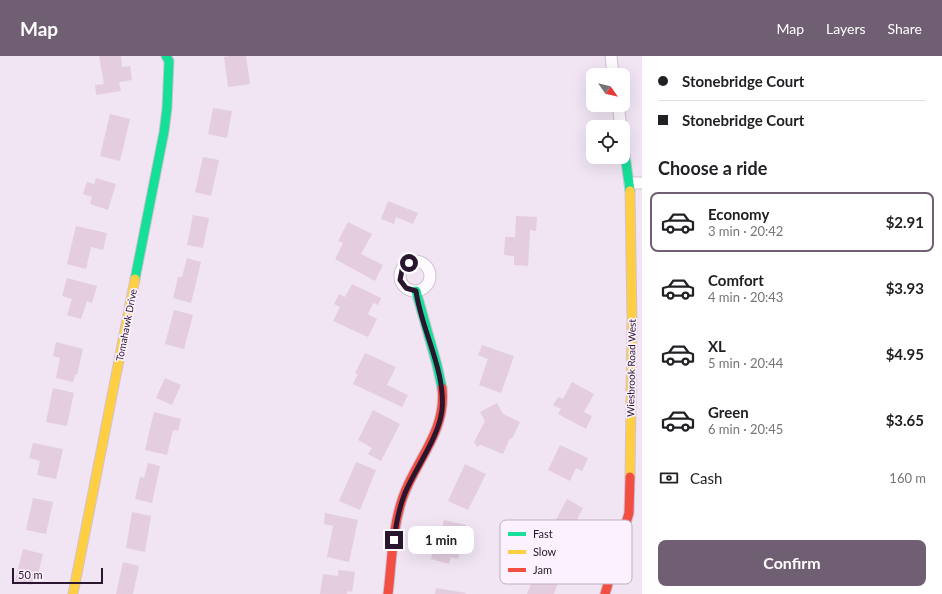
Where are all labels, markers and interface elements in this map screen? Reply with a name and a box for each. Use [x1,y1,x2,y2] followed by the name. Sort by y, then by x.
[20,17,58,40] text: Map
[776,20,804,37] text: Map
[826,20,866,37] text: Layers
[888,20,922,37] text: Share
[586,68,630,112] north arrow
[586,68,630,164] map controls
[682,72,804,90] text: Stonebridge Court
[682,111,804,129] text: Stonebridge Court
[586,120,630,164] button: locate
[658,157,767,179] text: Choose a ride
[660,204,696,240] icon: car
[708,205,769,223] text: Economy
[886,213,924,231] text: $2.91
[708,223,783,239] text: 3 min · 20:42
[400,254,418,272] route start
[660,270,696,306] icon: car
[708,271,764,289] text: Comfort
[886,279,924,297] text: $3.93
[113,288,139,362] street label: Tomahawk Drive
[708,289,783,305] text: 4 min · 20:43
[624,319,638,417] street label: Wiesbrook Road West
[660,336,696,372] icon: car
[708,337,726,355] text: XL
[886,345,924,363] text: $4.95
[708,355,783,371] text: 5 min · 20:44
[660,402,696,438] icon: car
[708,403,749,421] text: Green
[886,411,924,429] text: $3.65
[708,421,783,437] text: 6 min · 20:45
[658,467,680,489] icon: cash
[690,469,722,487] text: Cash
[889,470,926,486] text: 160 m
[500,520,632,584] legend
[408,526,474,554] callout: 1 min
[533,527,553,540] text: Fast
[385,531,403,549] route end
[425,532,457,548] text: 1 min
[658,540,926,586] button: Confirm
[533,545,557,558] text: Slow
[533,563,552,576] text: Jam
[12,566,103,585] scale bar
[18,568,43,581] text: 50 m

